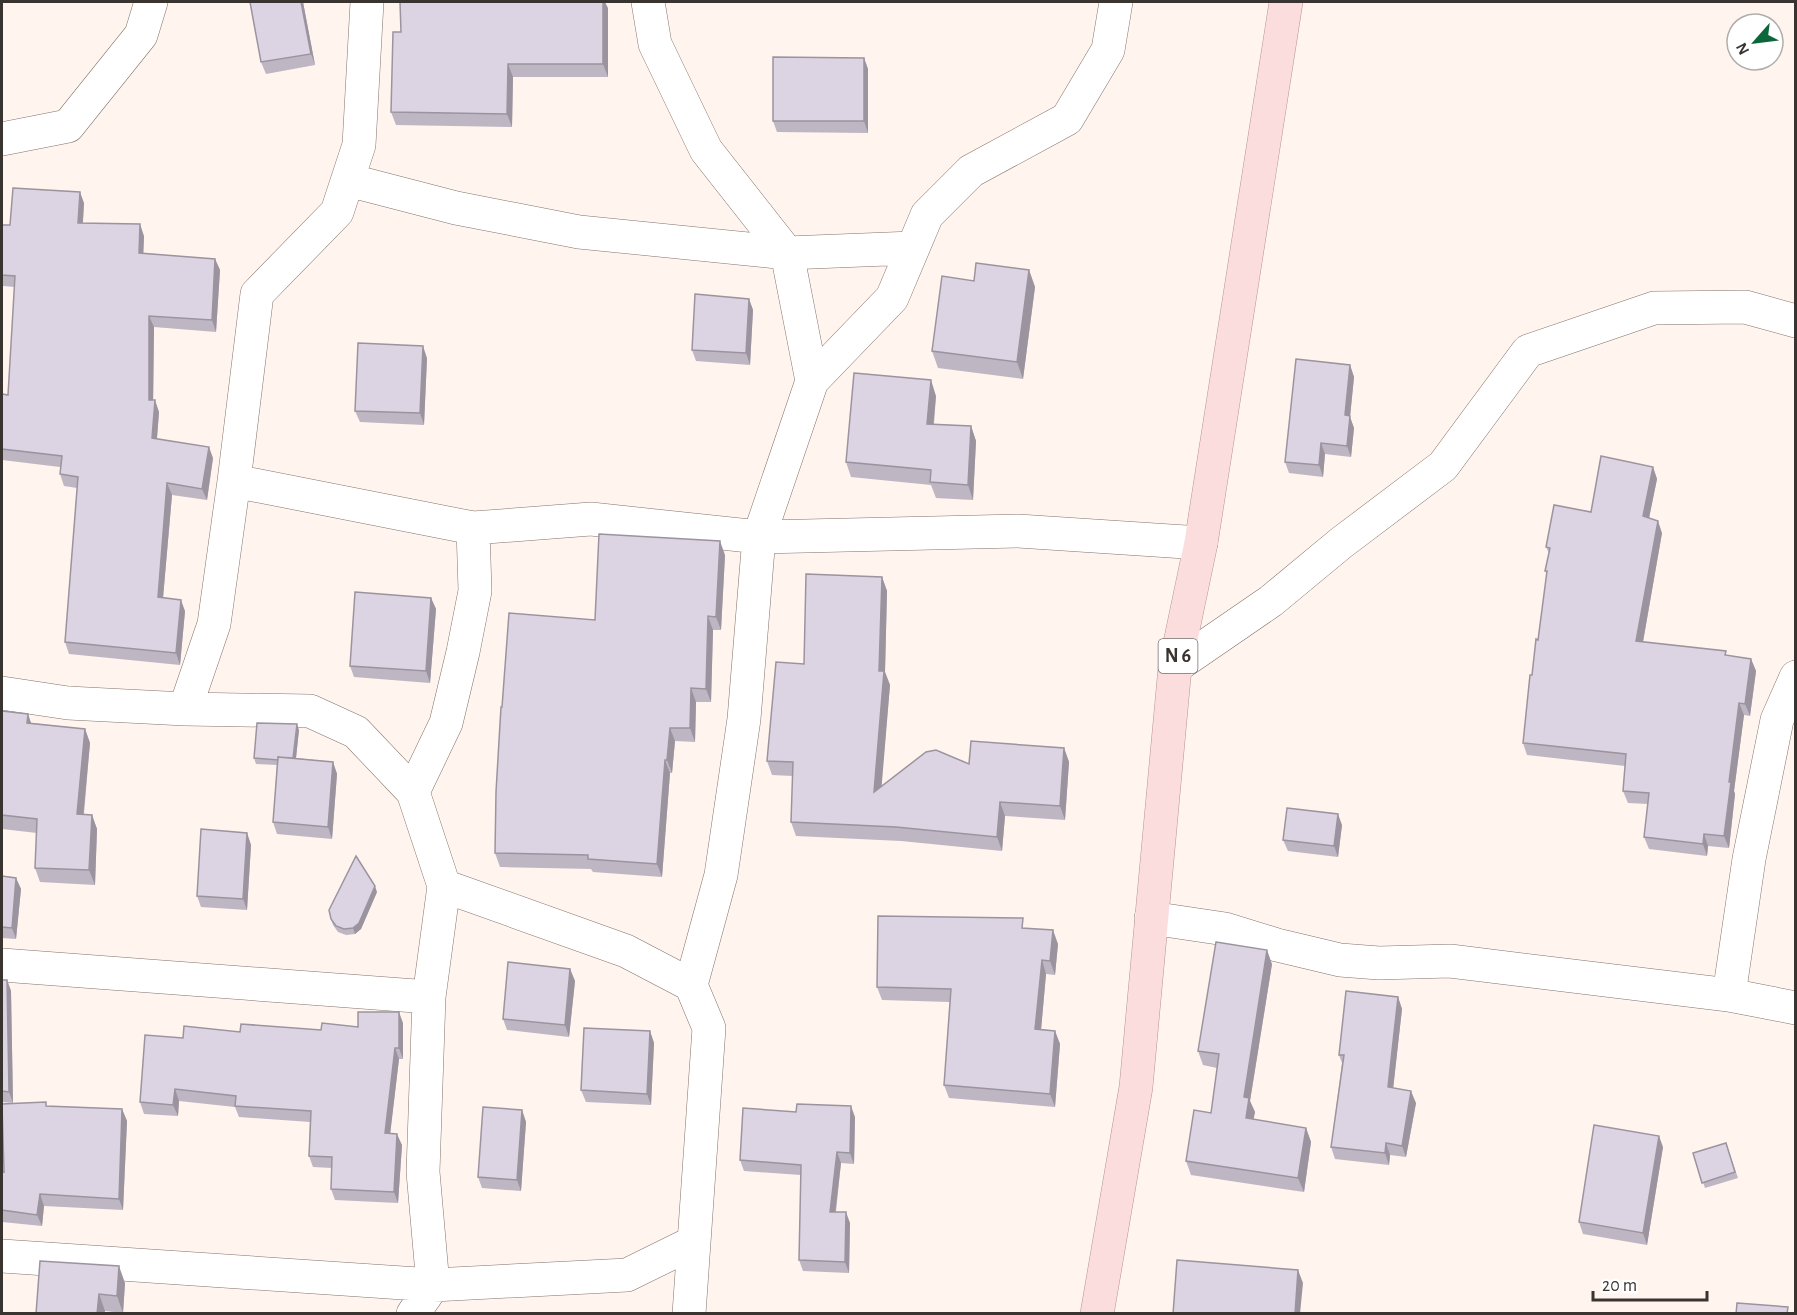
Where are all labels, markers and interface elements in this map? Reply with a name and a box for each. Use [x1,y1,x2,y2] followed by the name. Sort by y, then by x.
[1725,12,1785,72] north arrow
[1733,40,1752,57] text: N
[1158,639,1198,673] road number: N 6
[1593,1264,1707,1302] scale bar
[1602,1277,1637,1295] text: 20 m

